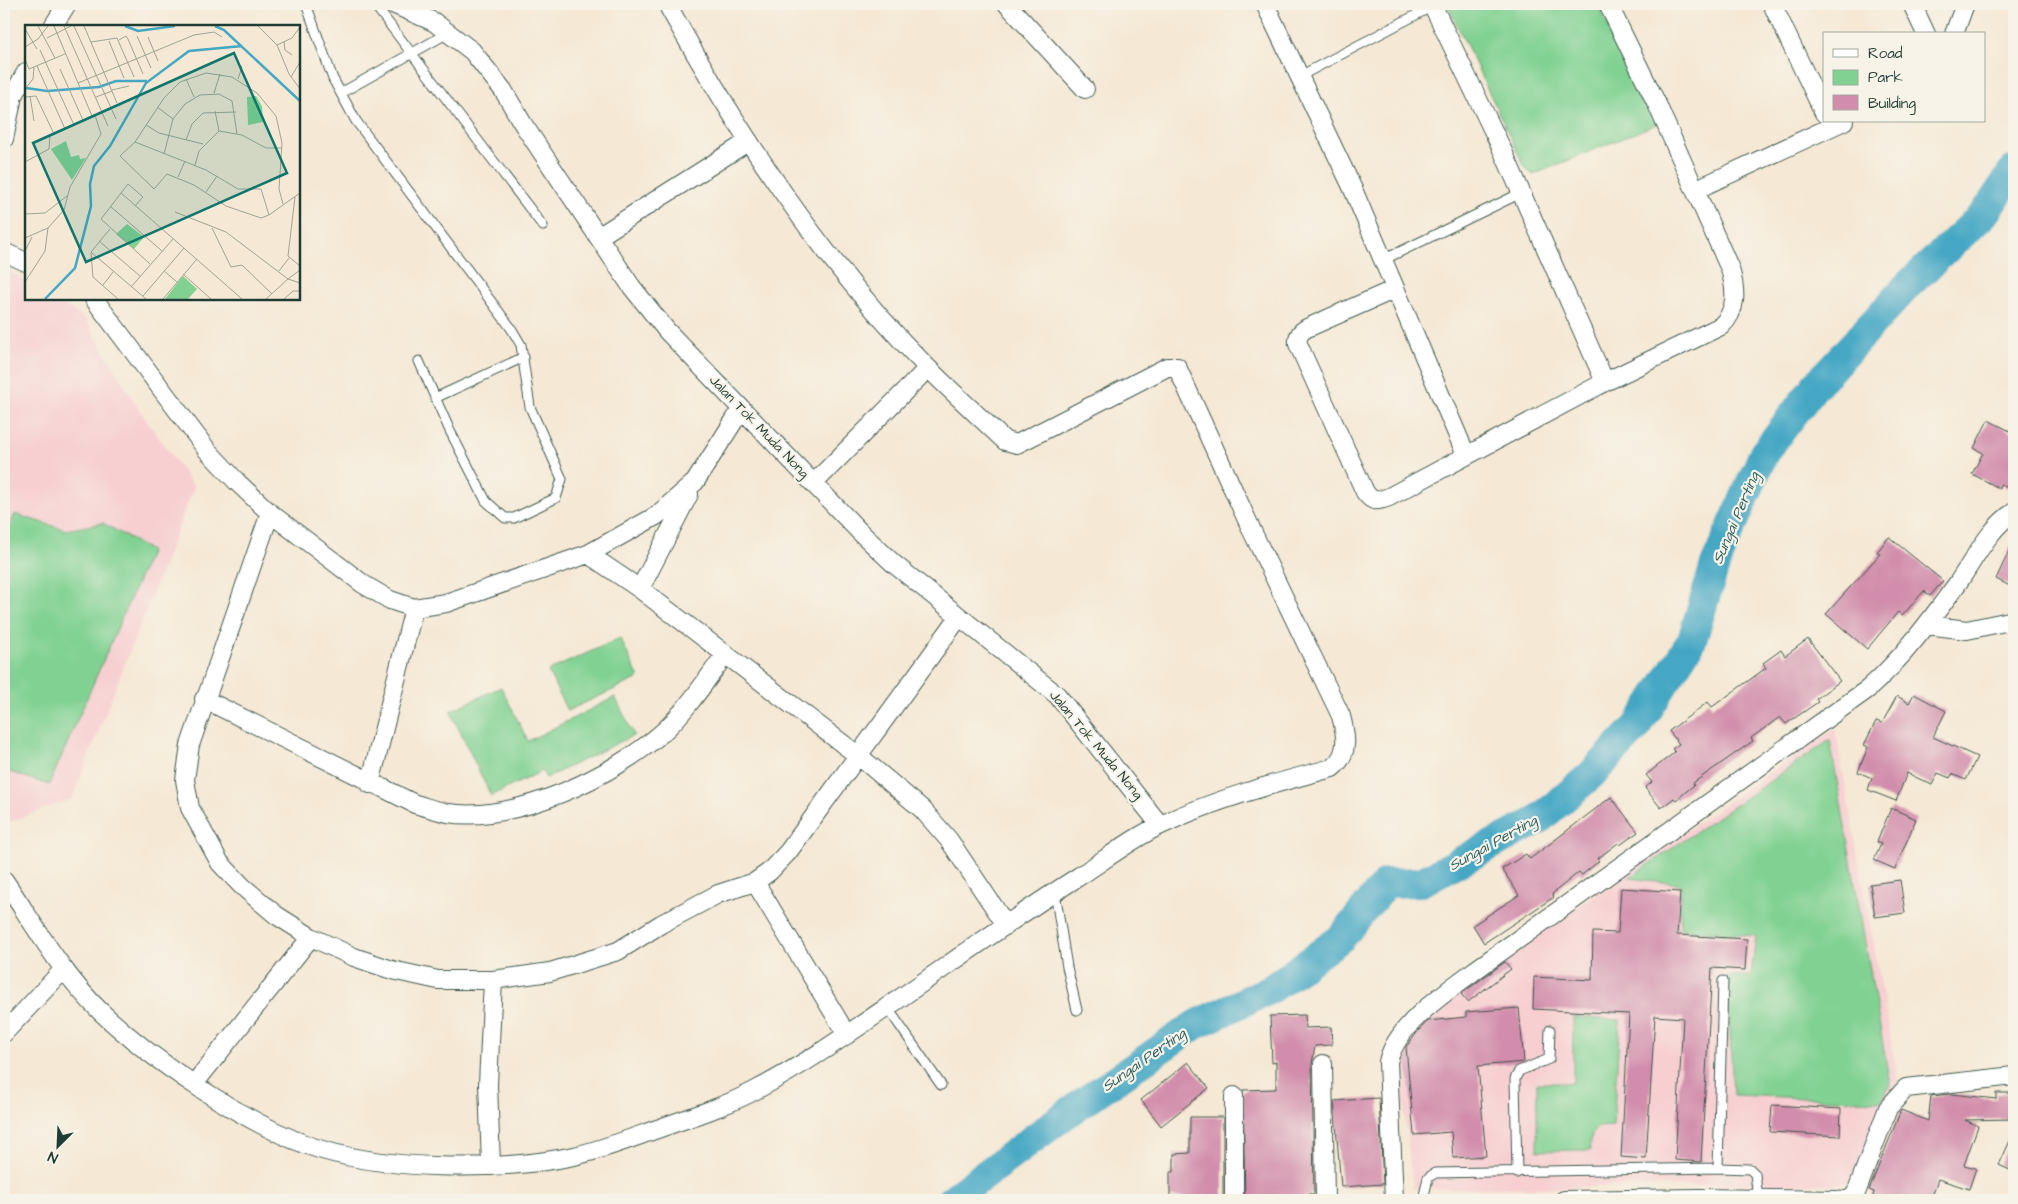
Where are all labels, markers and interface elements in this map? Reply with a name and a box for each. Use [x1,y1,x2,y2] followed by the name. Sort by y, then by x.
[25,25,300,300] inset map
[1823,32,1986,122] legend
[1868,43,1903,64] text: Road
[1868,67,1903,88] text: Park
[1868,93,1916,115] text: Building
[704,371,814,483] street label: Jalan Tok Muda Nong
[1707,468,1766,568] water label: Sungai Perting
[1044,686,1148,804] street label: Jalan Tok Muda Nong
[1445,809,1543,877] water label: Sungai Perting
[1098,1023,1192,1098] water label: Sungai Perting
[32,1122,82,1172] north arrow
[45,1146,61,1168] text: N

